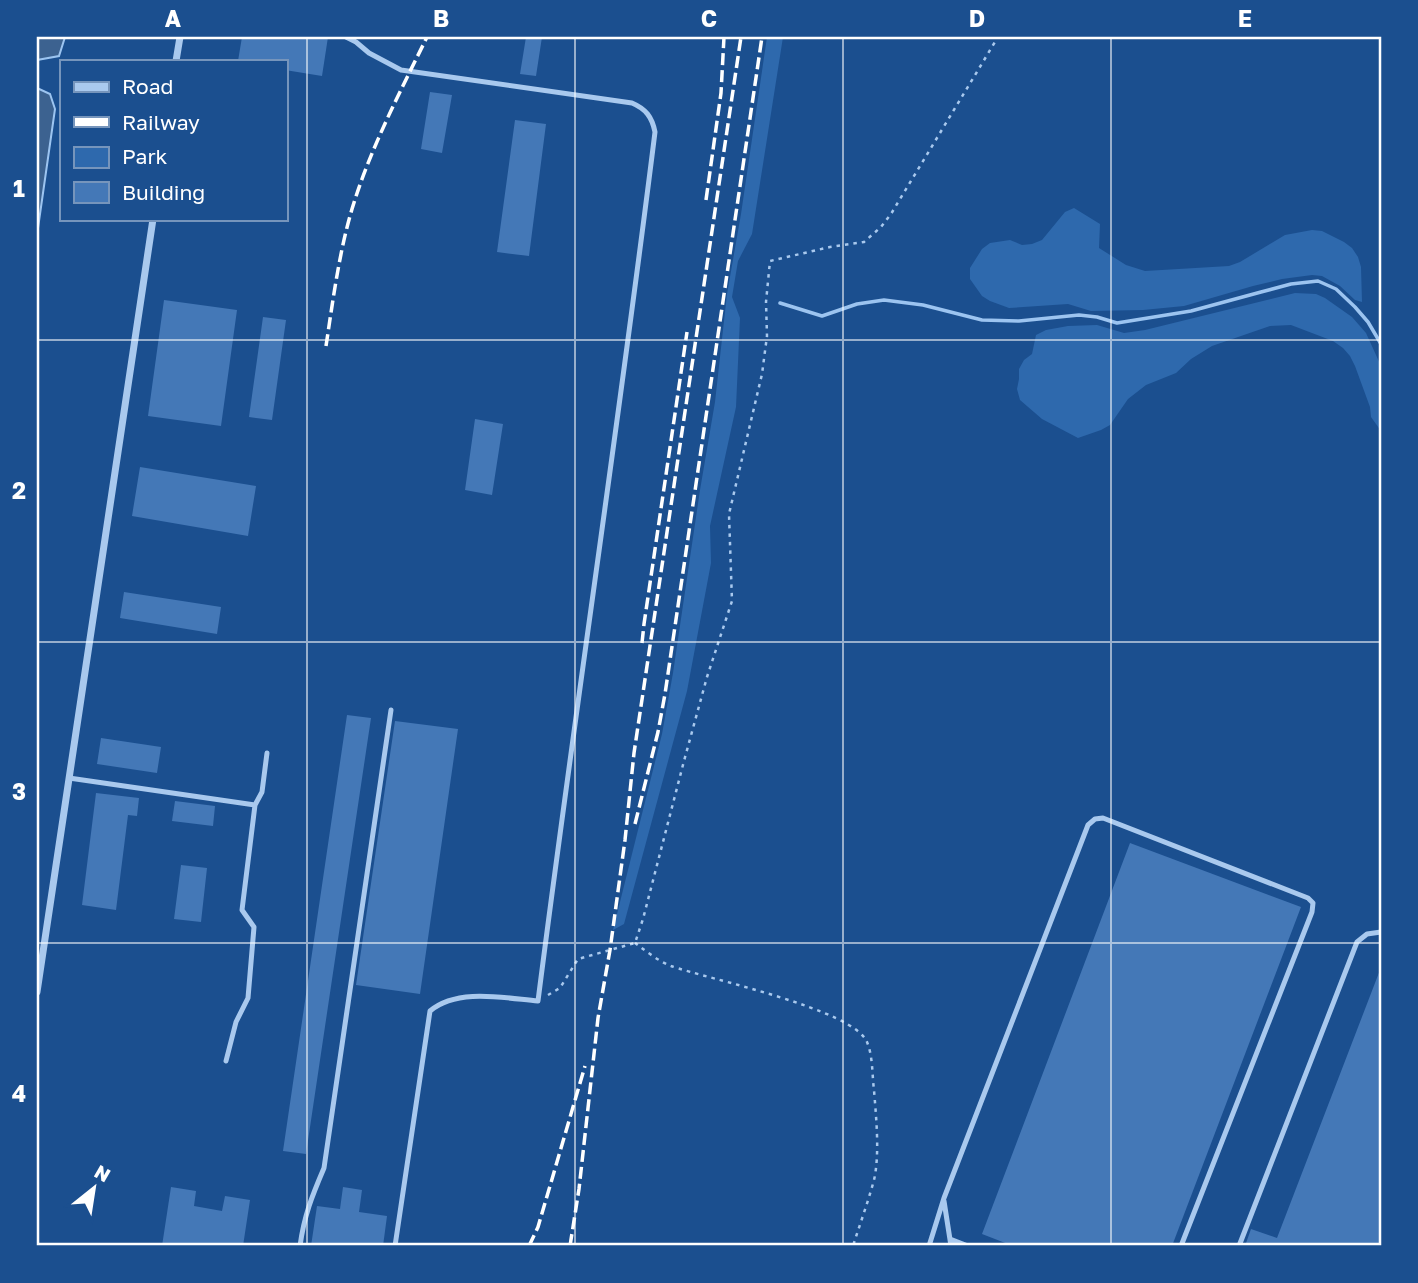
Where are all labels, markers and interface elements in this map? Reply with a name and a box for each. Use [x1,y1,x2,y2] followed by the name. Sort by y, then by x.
[165,4,182,32] text: A
[433,4,449,32] text: B
[701,4,717,32] text: C
[969,4,985,32] text: D
[1238,4,1252,32] text: E
[60,60,287,220] legend
[122,73,173,99] text: Road
[122,109,200,135] text: Railway
[122,143,168,169] text: Park
[13,174,25,202] text: 1
[122,179,205,205] text: Building
[12,476,26,504] text: 2
[12,777,26,805] text: 3
[12,1079,26,1107] text: 4
[60,1154,130,1224] north arrow
[91,1159,115,1186] text: N

